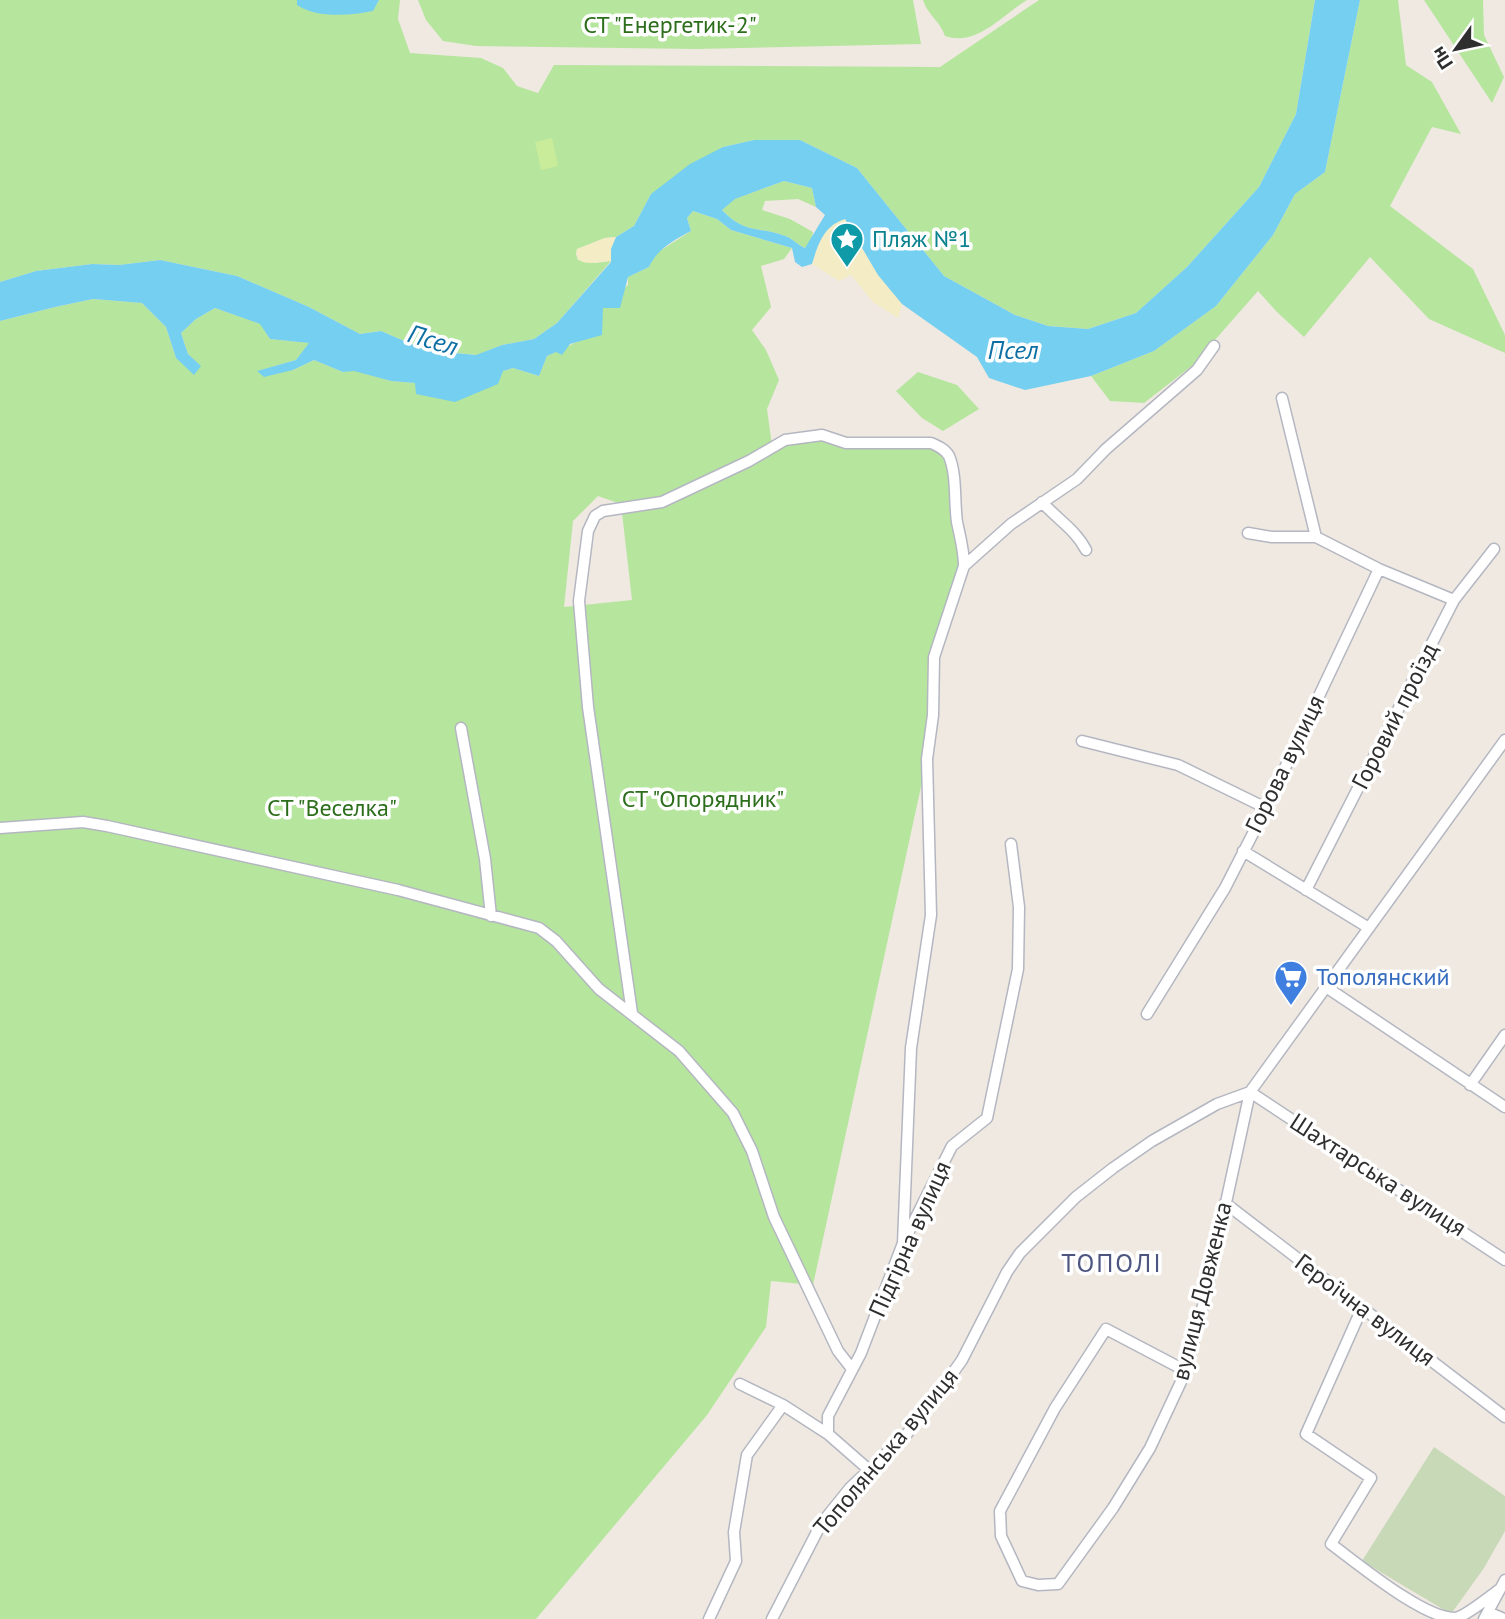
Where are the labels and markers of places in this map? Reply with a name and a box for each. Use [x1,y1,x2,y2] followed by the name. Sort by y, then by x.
[828,220,866,269] place icon: Пляж №1
[872,223,971,254] place label: Пляж №1
[1272,958,1310,1007] supermarket icon: Тополянский
[1316,961,1450,992] place label: Тополянский

